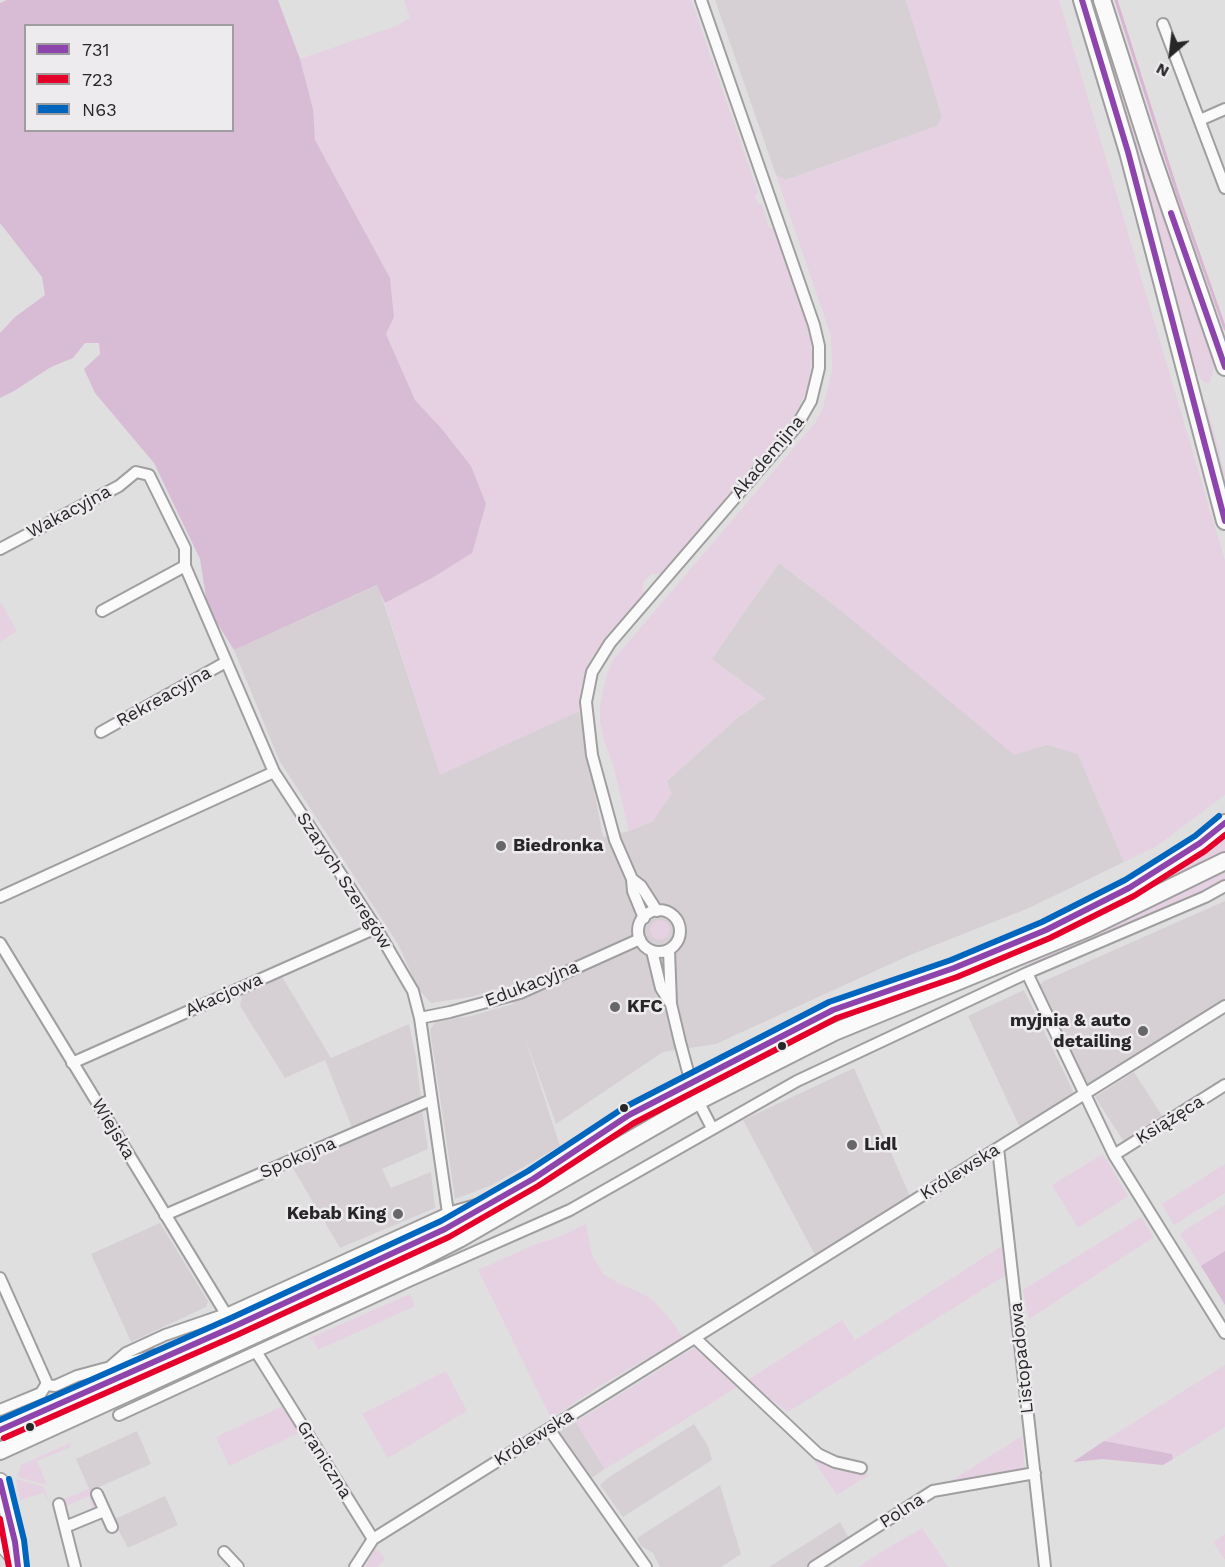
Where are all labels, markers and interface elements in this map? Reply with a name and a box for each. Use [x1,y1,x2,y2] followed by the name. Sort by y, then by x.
[24,24,234,132] legend
[1141,24,1201,84] north arrow
[82,39,110,60] text: 731
[1153,59,1172,82] text: N
[82,69,113,90] text: 723
[82,99,117,120] text: N63
[727,411,809,503] street label: Akademijna
[23,481,115,543] street label: Wakacyjna
[113,662,215,732] street label: Rekreacyjna
[292,808,396,954] street label: Szarych Szeregów
[513,835,603,857] place label: Biedronka
[494,839,508,853] marker: Biedronka
[482,956,582,1012] street label: Edukacyjna
[182,968,266,1022] street label: Akacjowa
[627,996,663,1018] place label: KFC
[608,1000,622,1014] marker: KFC
[1010,1010,1131,1052] place label: myjnia & auto detailing
[1136,1024,1150,1038] marker: myjnia & auto detailing
[776,1040,788,1052] unlabelled marker
[1132,1091,1208,1149] street label: Książęca
[86,1095,140,1163] street label: Wiejska
[618,1102,630,1114] unlabelled marker
[257,1132,339,1184] street label: Spokojna
[864,1134,897,1156] place label: Lidl
[845,1138,859,1152] marker: Lidl
[916,1139,1004,1205] street label: Królewska
[287,1203,386,1225] place label: Kebab King
[391,1207,405,1221] marker: Kebab King
[1005,1301,1039,1415] street label: Listopadowa
[490,1405,578,1471] street label: Królewska
[292,1417,356,1503] street label: Graniczna
[24,1421,36,1433] unlabelled marker
[876,1489,928,1533] street label: Polna

